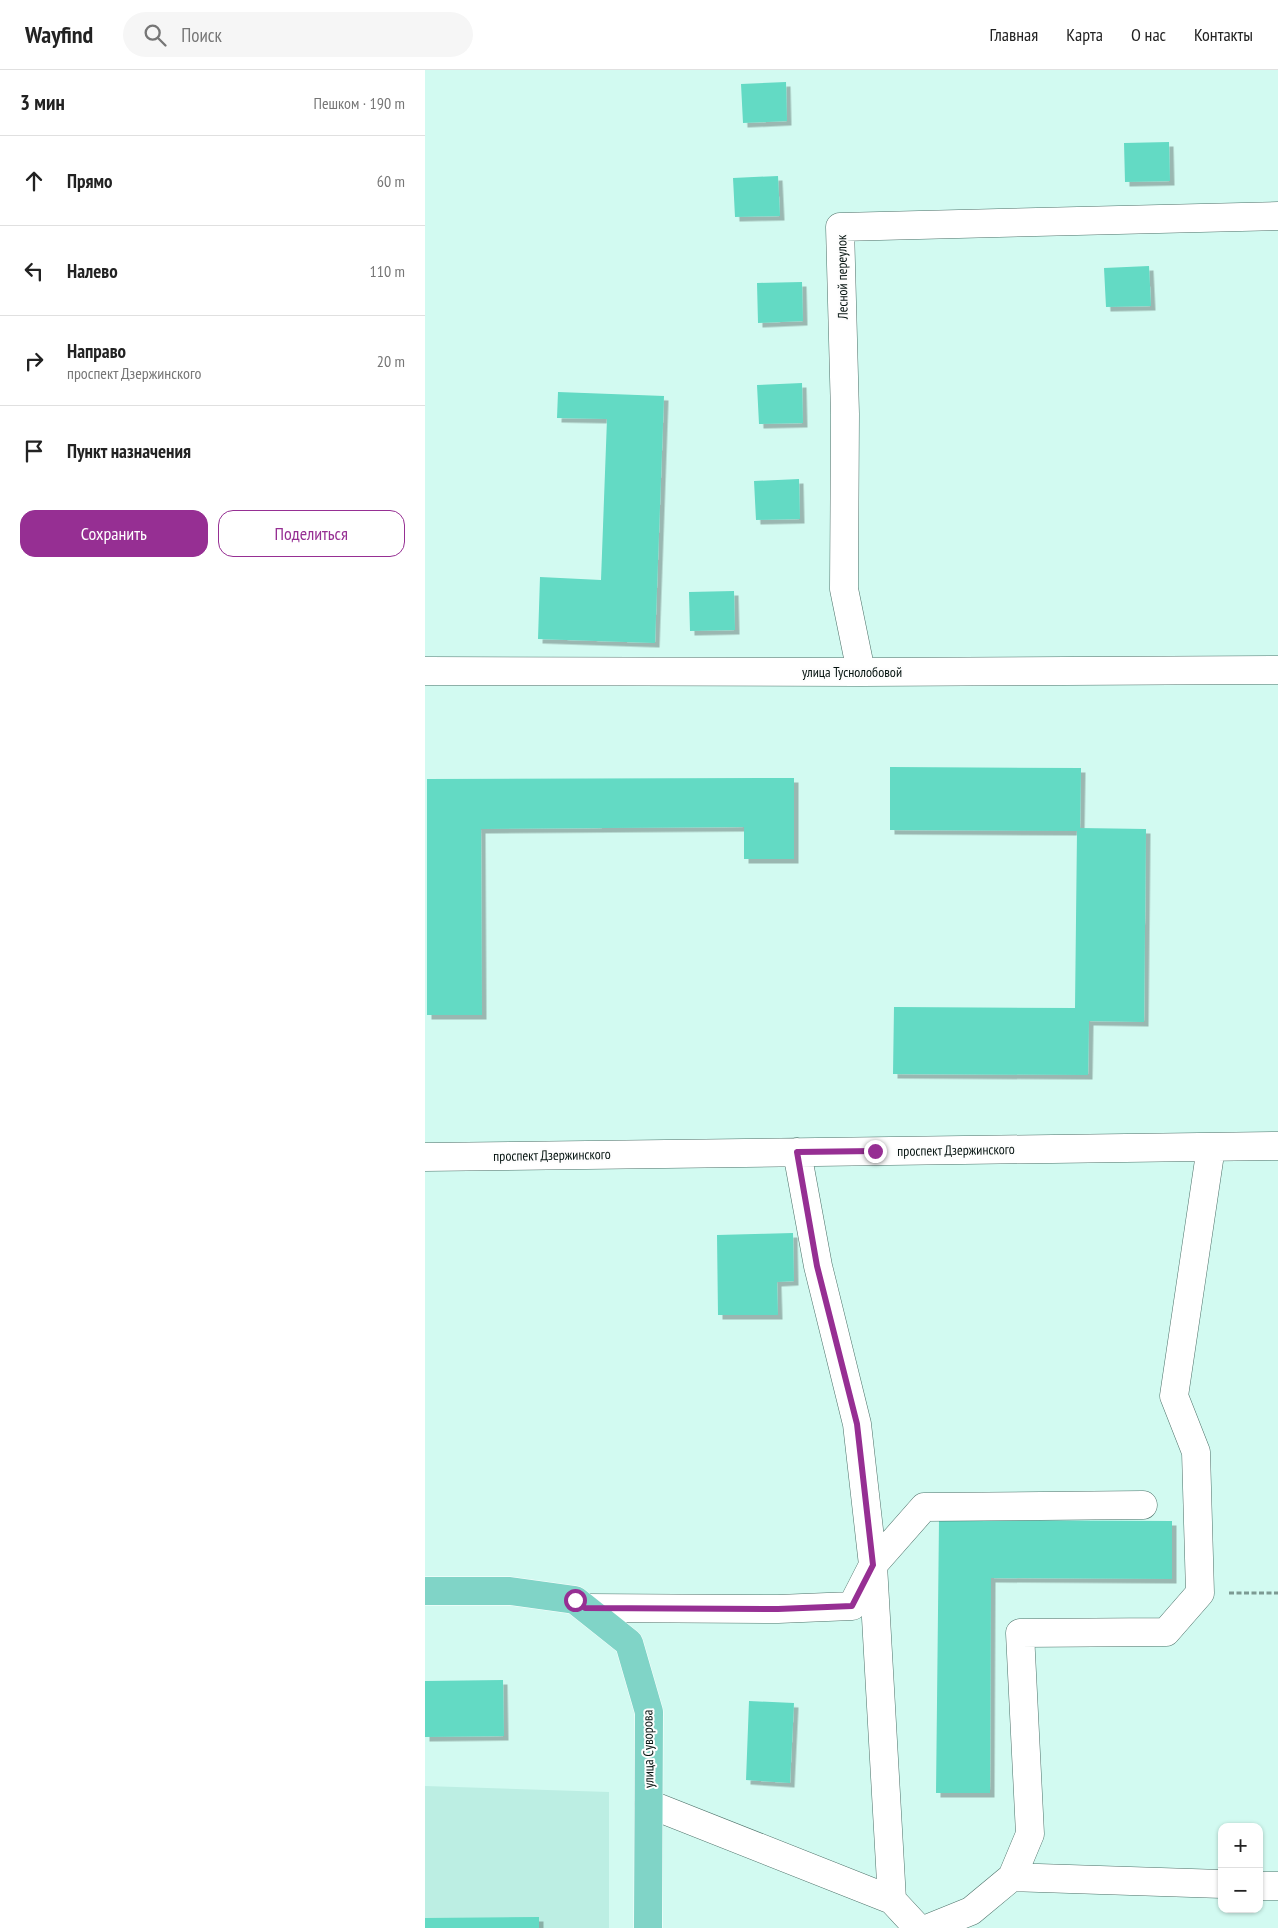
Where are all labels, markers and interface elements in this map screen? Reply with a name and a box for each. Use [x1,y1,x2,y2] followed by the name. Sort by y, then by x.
[123,12,473,57] search box
[25,19,93,50] text: Wayfind
[141,21,169,49] icon: search
[181,23,222,47] text: Поиск
[990,23,1038,46] text: Главная
[1066,23,1103,46] text: Карта
[1131,23,1166,46] text: О нас
[1194,23,1253,46] text: Контакты
[20,89,65,116] text: 3 мин
[314,93,405,113] text: Пешком · 190 m
[20,167,48,195] icon: ahead
[67,169,112,193] text: Прямо
[377,171,405,191] text: 60 m
[832,234,852,320] street label: Лесной переулок
[20,257,48,285] icon: left
[67,259,118,283] text: Налево
[370,261,405,281] text: 110 m
[67,339,126,363] text: Направо
[20,347,48,375] icon: right
[377,351,405,371] text: 20 m
[67,363,201,383] text: проспект Дзержинского
[20,437,48,465] icon: arrive
[67,439,191,463] text: Пункт назначения
[20,510,208,557] button: Сохранить
[218,510,405,557] button: Поделиться
[802,663,902,681] street label: улица Туснолобовой
[864,1140,887,1163] route end
[897,1140,1015,1160] street label: проспект Дзержинского
[493,1145,611,1165] street label: проспект Дзержинского
[564,1589,587,1612] route start
[638,1710,658,1788] street label: улица Суворова
[1218,1823,1263,1913] map controls
[1218,1823,1263,1868] button: +
[1218,1868,1263,1913] button: −

